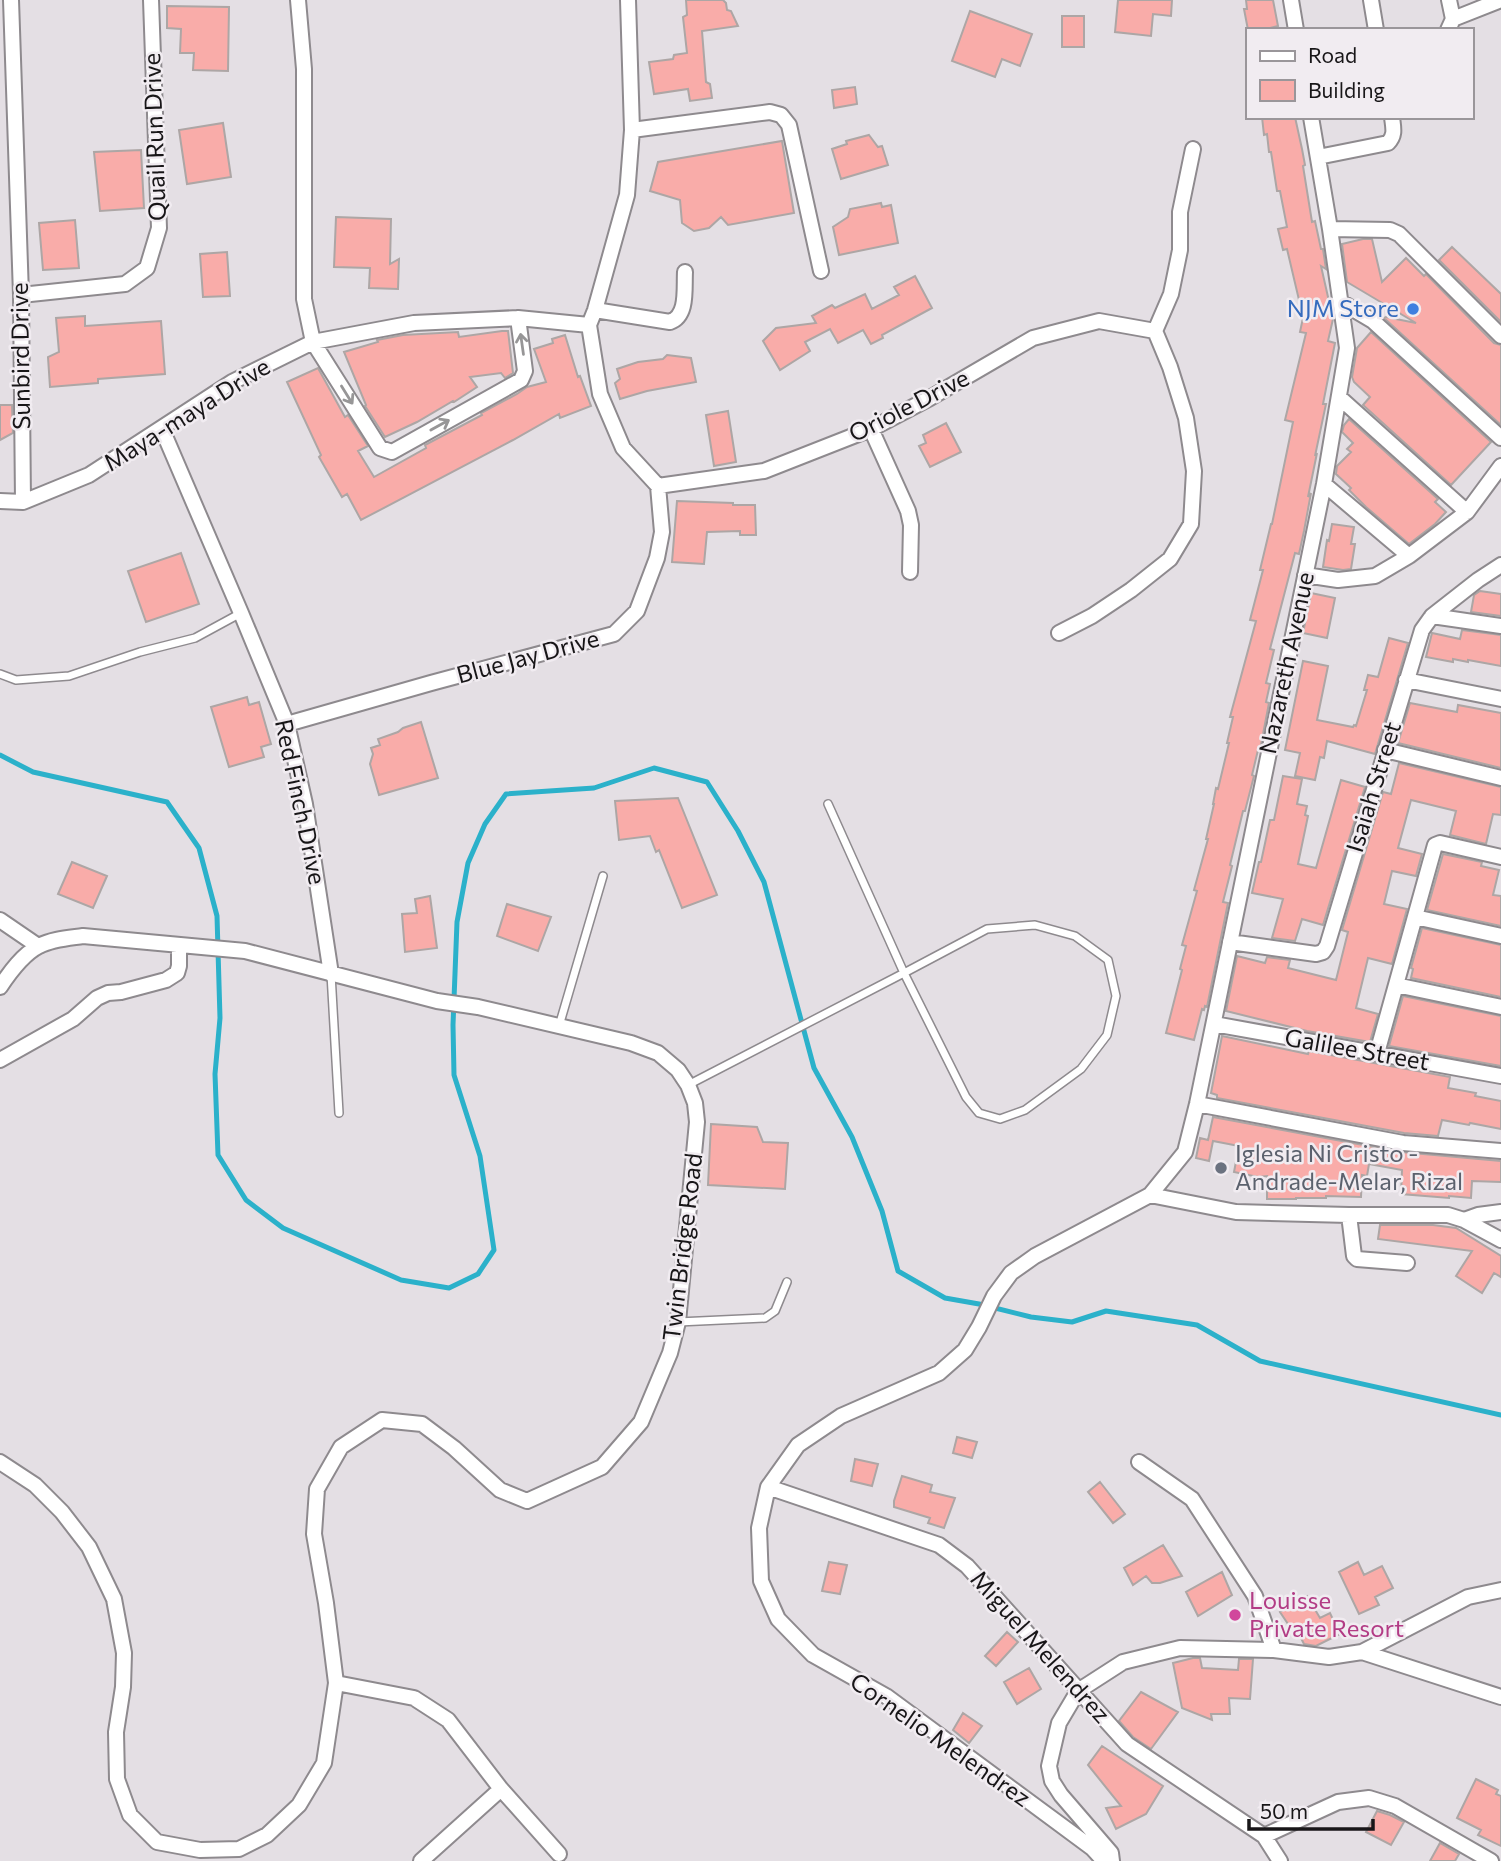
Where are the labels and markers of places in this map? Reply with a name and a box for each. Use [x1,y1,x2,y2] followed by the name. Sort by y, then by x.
[1287,293,1399,322] place label: NJM Store
[1405,301,1421,317] marker: NJM Store
[1235,1138,1463,1195] place label: Iglesia Ni Cristo - Andrade-Melar, Rizal
[1213,1160,1229,1176] marker: Iglesia Ni Cristo - Andrade-Melar, Rizal
[1249,1585,1404,1642] place label: Louisse Private Resort
[1227,1607,1243,1623] marker: Louisse Private Resort

